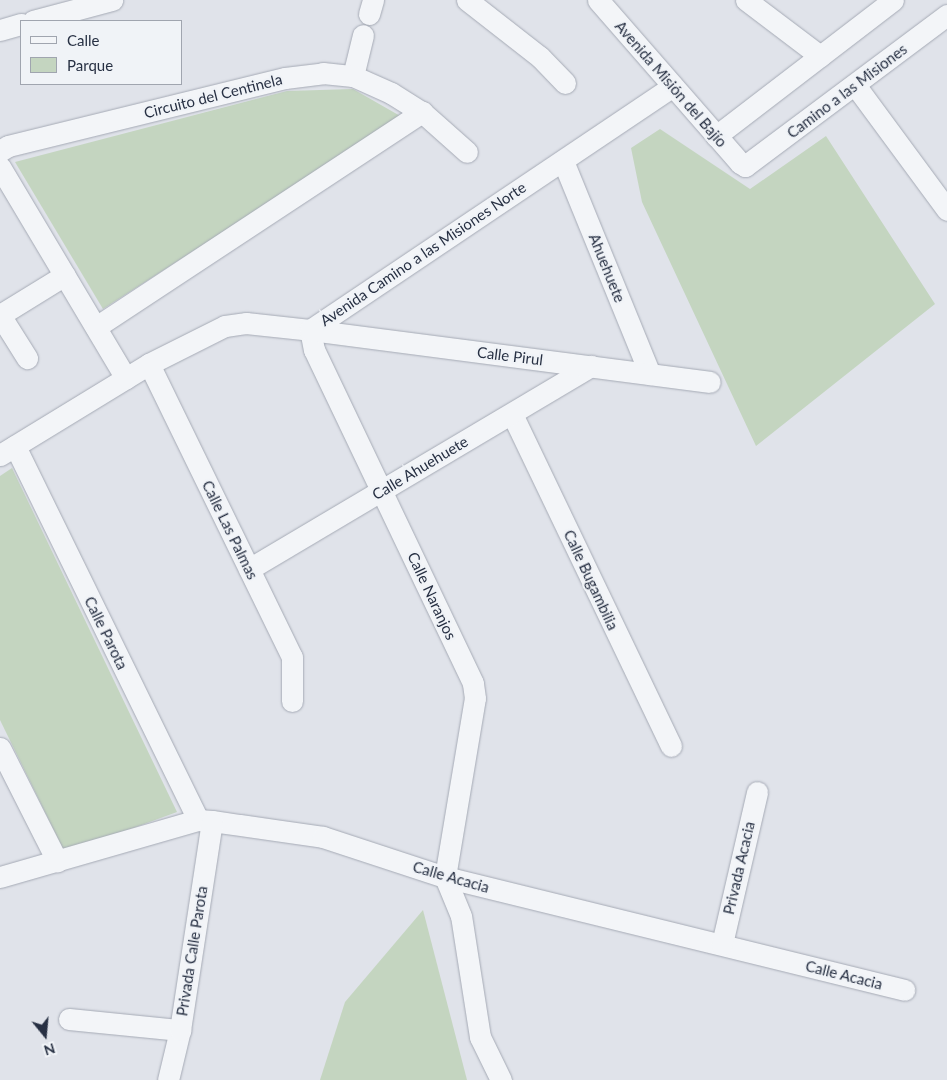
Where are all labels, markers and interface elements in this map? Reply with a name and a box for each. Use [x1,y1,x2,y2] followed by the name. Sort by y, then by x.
[611,17,731,151] street label: Avenida Misión del Bajío
[20,20,182,85] legend
[67,31,99,49] text: Calle
[783,40,911,142] street label: Camino a las Misiones
[67,56,113,74] text: Parque
[142,70,284,122] street label: Circuito del Centinela
[317,178,529,330] street label: Avenida Camino a las Misiones Norte
[585,231,629,305] street label: Ahuehuete
[476,343,544,369] street label: Calle Pirul
[369,432,471,504] street label: Calle Ahuehuete
[198,478,262,582] street label: Calle Las Palmas
[560,527,622,633] street label: Calle Bugambilia
[404,549,460,643] street label: Calle Naranjos
[81,594,131,672] street label: Calle Parota
[719,819,759,917] street label: Privada Acacia
[411,857,491,897] street label: Calle Acacia
[173,885,211,1017] street label: Privada Calle Parota
[803,957,885,993] street label: Calle Acacia
[20,1010,70,1060] north arrow
[42,1040,57,1060] text: N

